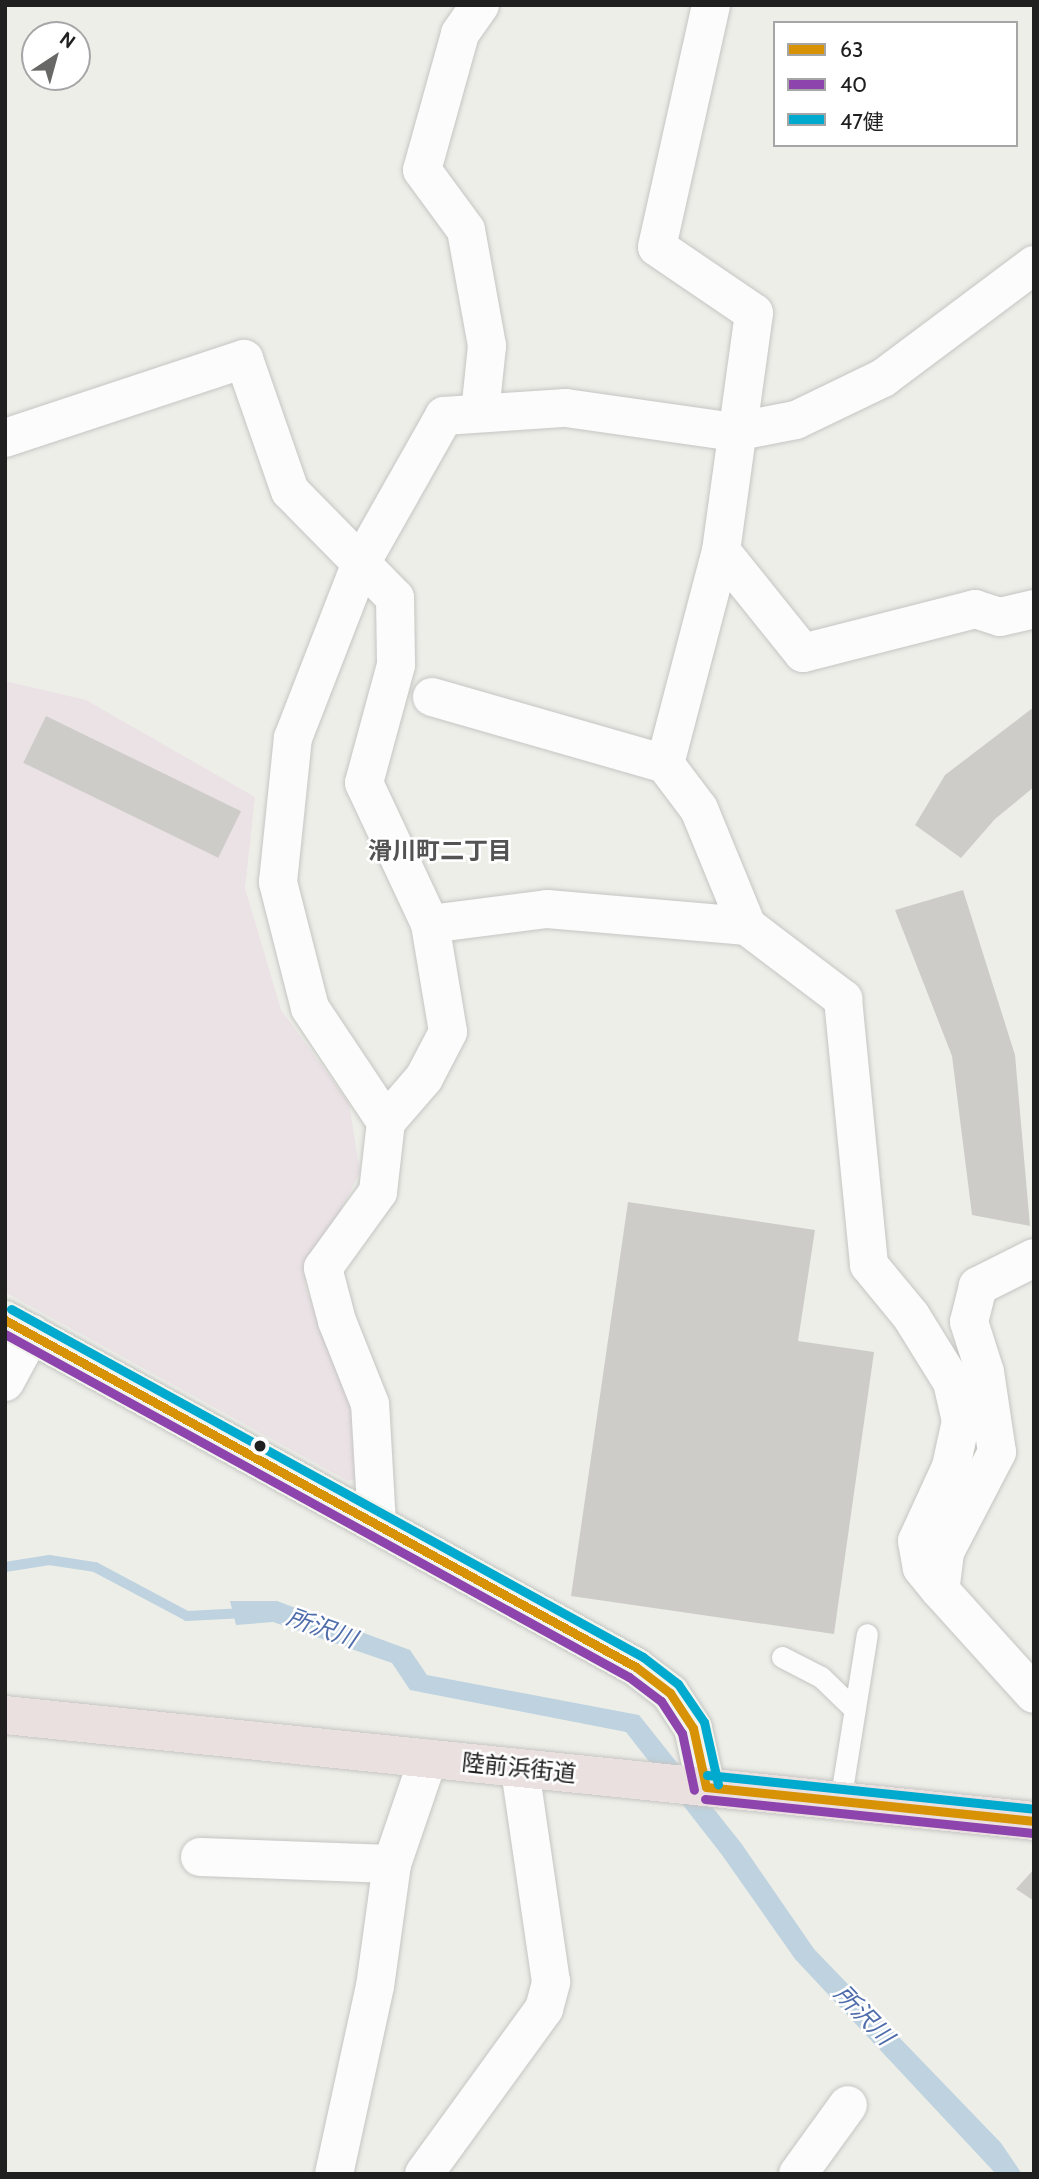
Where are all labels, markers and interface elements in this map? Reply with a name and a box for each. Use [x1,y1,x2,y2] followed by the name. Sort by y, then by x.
[21,21,91,91] north arrow
[773,21,1018,147] legend
[55,27,80,53] text: N
[840,37,863,62] text: 63
[840,72,867,97] text: 40
[840,109,884,134] text: 47健
[368,837,512,865] district label: 滑川町二丁目
[253,1439,267,1453] unlabelled marker
[283,1602,361,1654] water label: 所沢川
[460,1748,578,1788] street label: 陸前浜街道
[829,1979,899,2051] water label: 所沢川

